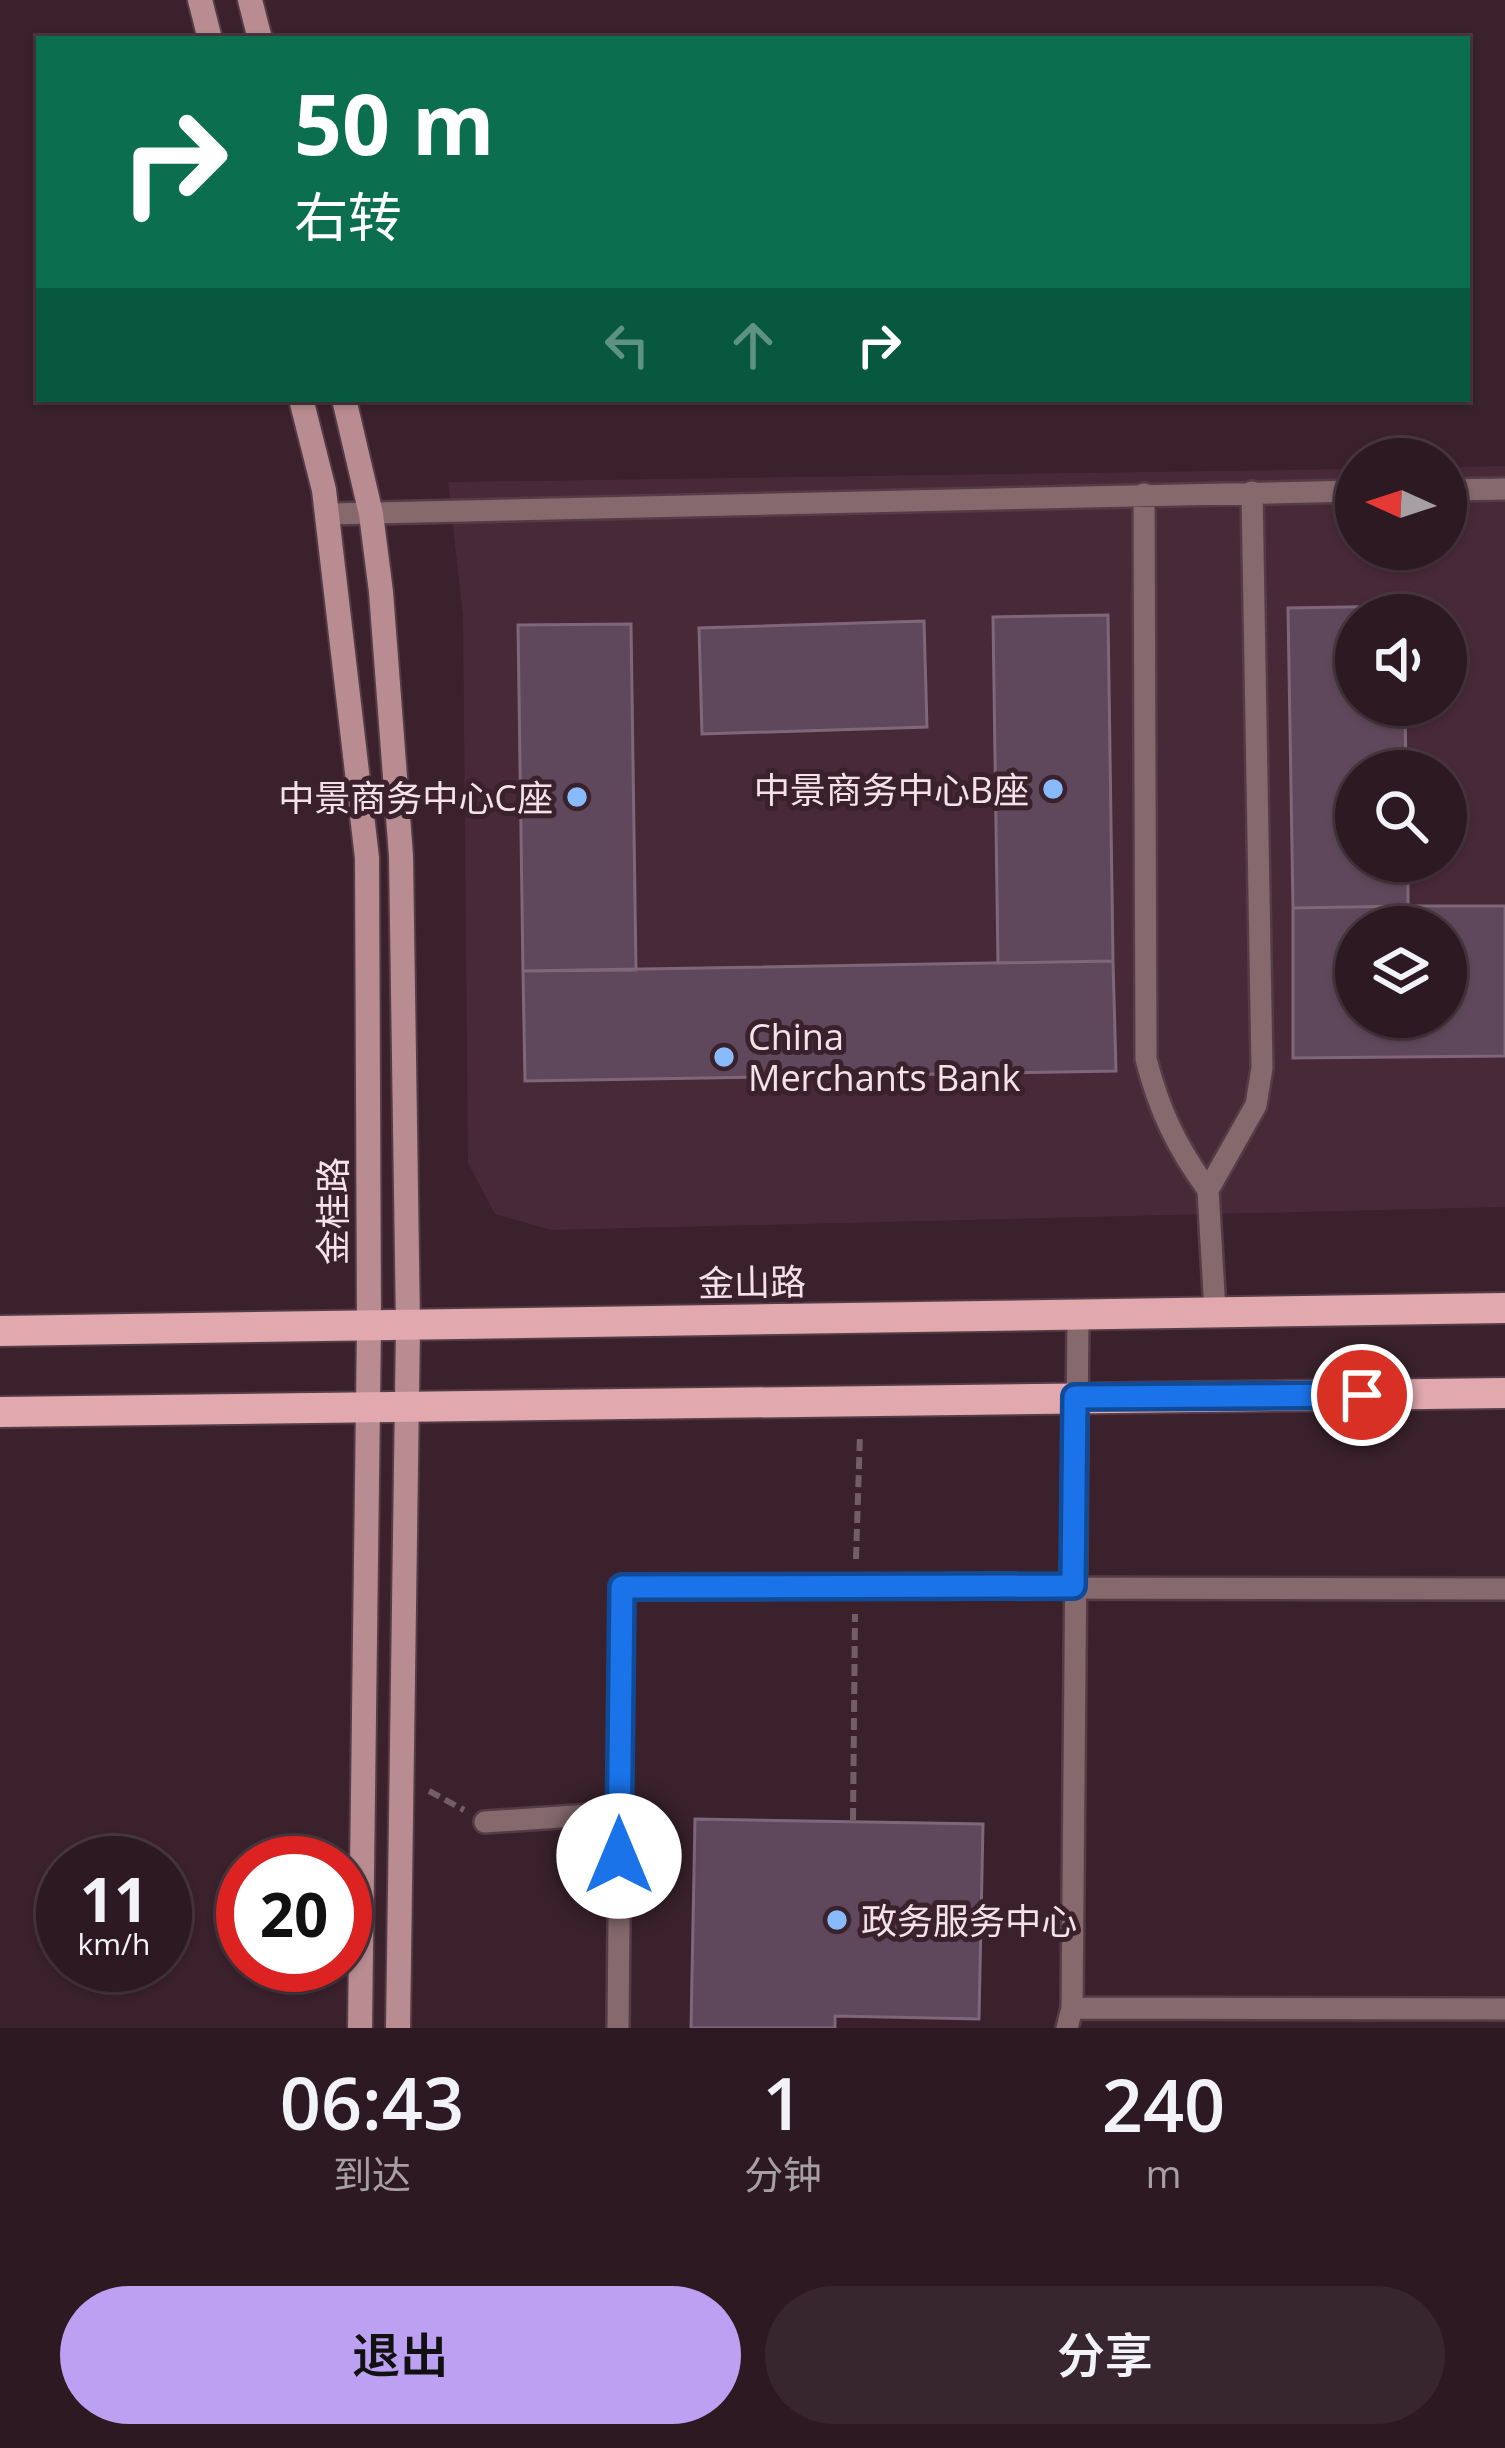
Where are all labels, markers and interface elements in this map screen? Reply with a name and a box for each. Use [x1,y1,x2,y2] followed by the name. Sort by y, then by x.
[294,65,494,180] text: 50 m
[96,84,252,240] icon: right
[294,179,402,253] text: 右转
[594,312,660,378] icon: left
[720,312,786,378] icon: ahead
[846,312,912,378] icon: right
[1335,438,1467,570] north arrow
[1335,438,1467,1038] map controls
[1335,594,1467,726] button: sound
[1335,750,1467,882] button: search
[754,765,1029,814] place label: 中景商务中心B座
[278,773,553,822] place label: 中景商务中心C座
[1040,776,1066,802] marker: 中景商务中心B座
[564,784,590,810] marker: 中景商务中心C座
[1335,906,1467,1038] button: layers
[748,1012,1020,1102] place label: China Merchants Bank
[711,1044,737,1070] marker: China Merchants Bank
[308,1157,357,1265] street label: 金桂路
[698,1257,806,1307] street label: 金山路
[1311,1344,1413,1446] pin
[1329,1362,1395,1428] icon: arrive
[556,1793,682,1919] position arrow
[216,1836,372,1992] speed limit sign: 20
[80,1858,148,1940] text: 11
[861,1896,1077,1945] place label: 政务服务中心
[824,1907,850,1933] marker: 政务服务中心
[78,1923,150,1964] text: km/h
[280,2053,464,2151] text: 06:43
[762,2053,804,2151] text: 1
[1102,2055,1225,2153] text: 240
[1145,2146,1182,2199] text: m
[333,2147,411,2200] text: 到达
[744,2147,822,2200] text: 分钟
[60,2286,741,2424] button: 退出
[765,2286,1445,2424] button: 分享

